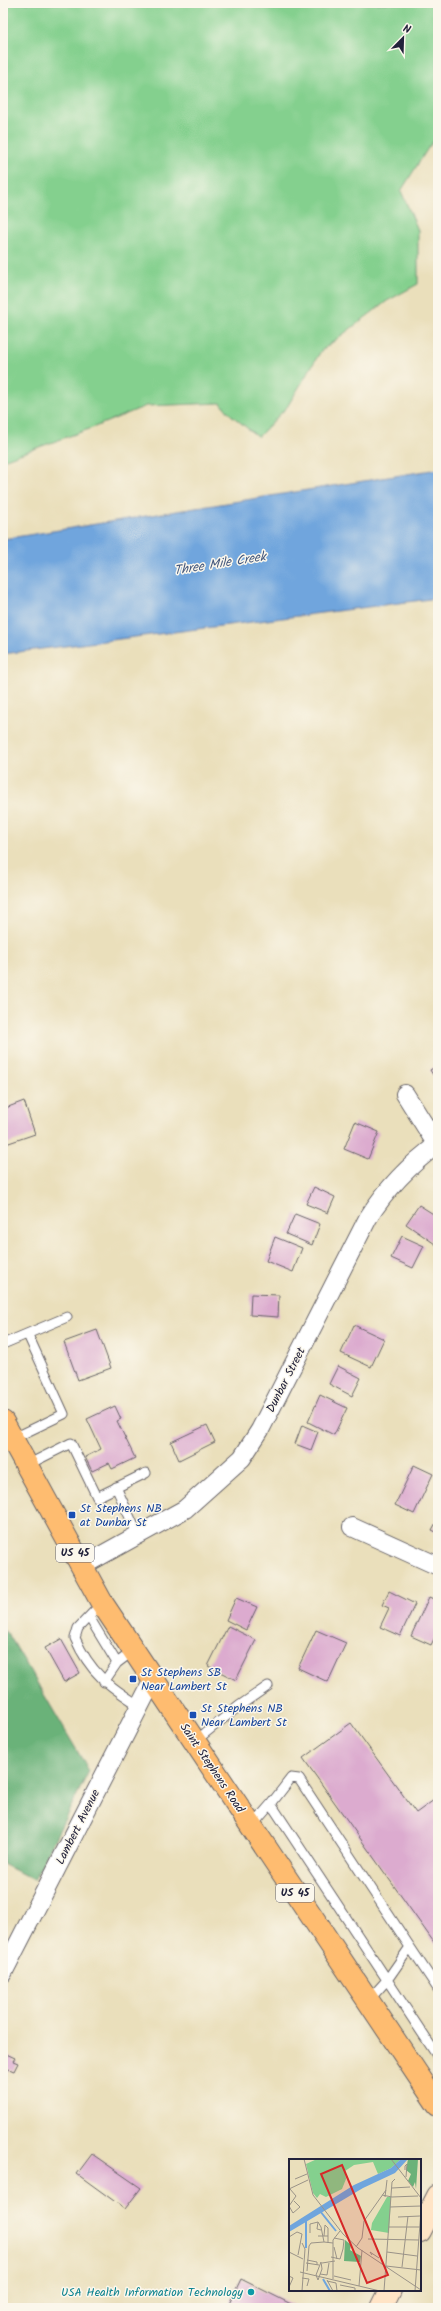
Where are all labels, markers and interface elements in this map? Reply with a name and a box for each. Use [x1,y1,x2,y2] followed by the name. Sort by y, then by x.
[383,18,423,58] north arrow
[400,20,413,39] text: N
[173,546,269,582] water label: Three Mile Creek
[261,1344,311,1416] street label: Dunbar Street
[80,1499,162,1532] place label: St Stephens NB at Dunbar St
[67,1510,77,1520] marker: St Stephens NB at Dunbar St
[56,1544,94,1562] road number: US 45
[141,1663,227,1696] place label: St Stephens SB Near Lambert St
[128,1674,138,1684] marker: St Stephens SB Near Lambert St
[201,1699,287,1732] place label: St Stephens NB Near Lambert St
[188,1710,198,1720] marker: St Stephens NB Near Lambert St
[175,1719,250,1818] street label: Saint Stephens Road
[51,1786,105,1868] street label: Lambert Avenue
[276,1884,314,1902] road number: US 45
[289,2159,421,2291] inset map
[61,2283,243,2302] place label: USA Health Information Technology
[246,2287,256,2297] marker: USA Health Information Technology

